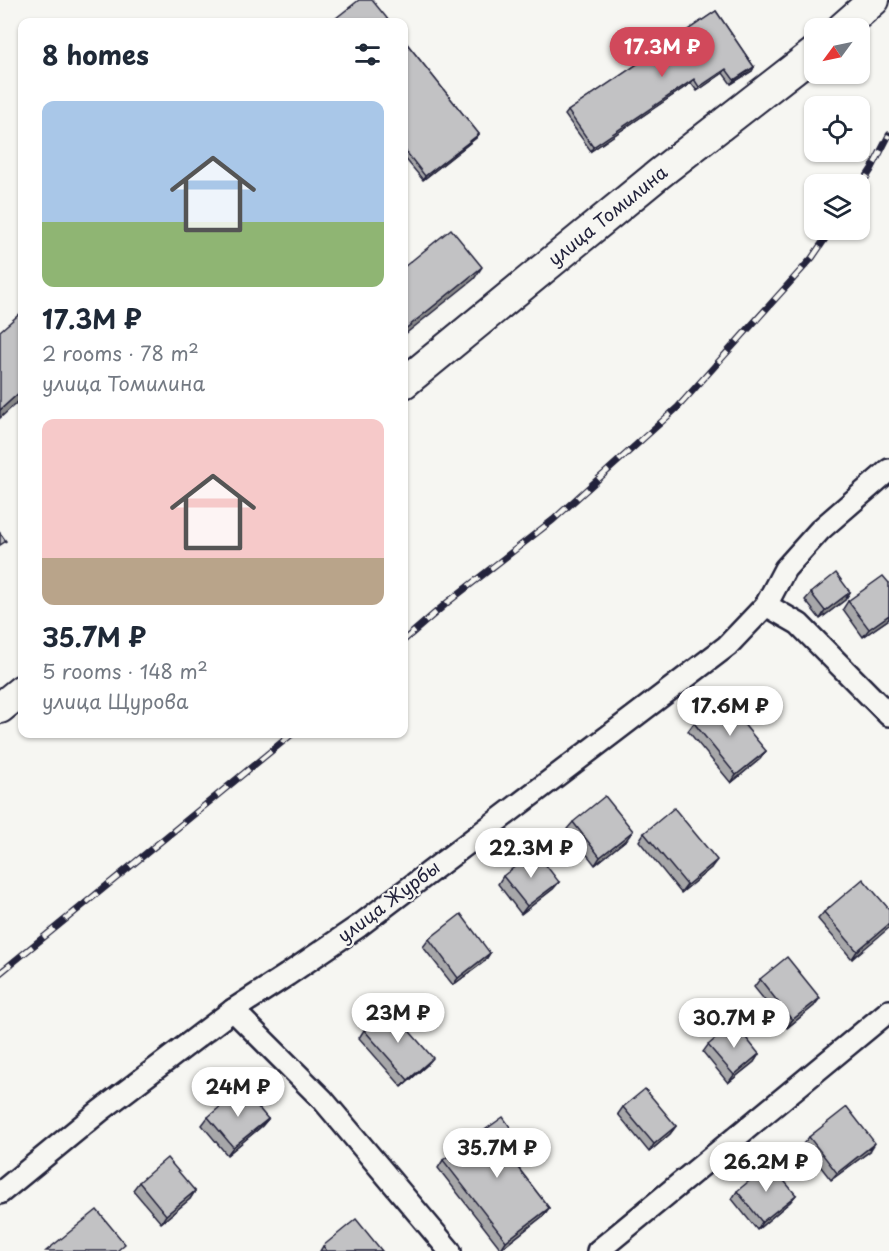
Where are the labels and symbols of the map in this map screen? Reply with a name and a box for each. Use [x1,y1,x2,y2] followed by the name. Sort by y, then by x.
[804,18,870,84] north arrow
[607,27,717,78] pin: 17.3M ₽
[542,158,673,271] street label: улица Томилина
[675,686,785,737] pin: 17.6M ₽
[476,828,586,879] pin: 22.3M ₽
[331,853,445,948] street label: улица Журбы
[356,993,440,1044] pin: 23M ₽
[679,998,789,1049] pin: 30.7M ₽
[196,1067,280,1118] pin: 24M ₽
[442,1128,552,1179] pin: 35.7M ₽
[711,1142,821,1193] pin: 26.2M ₽

